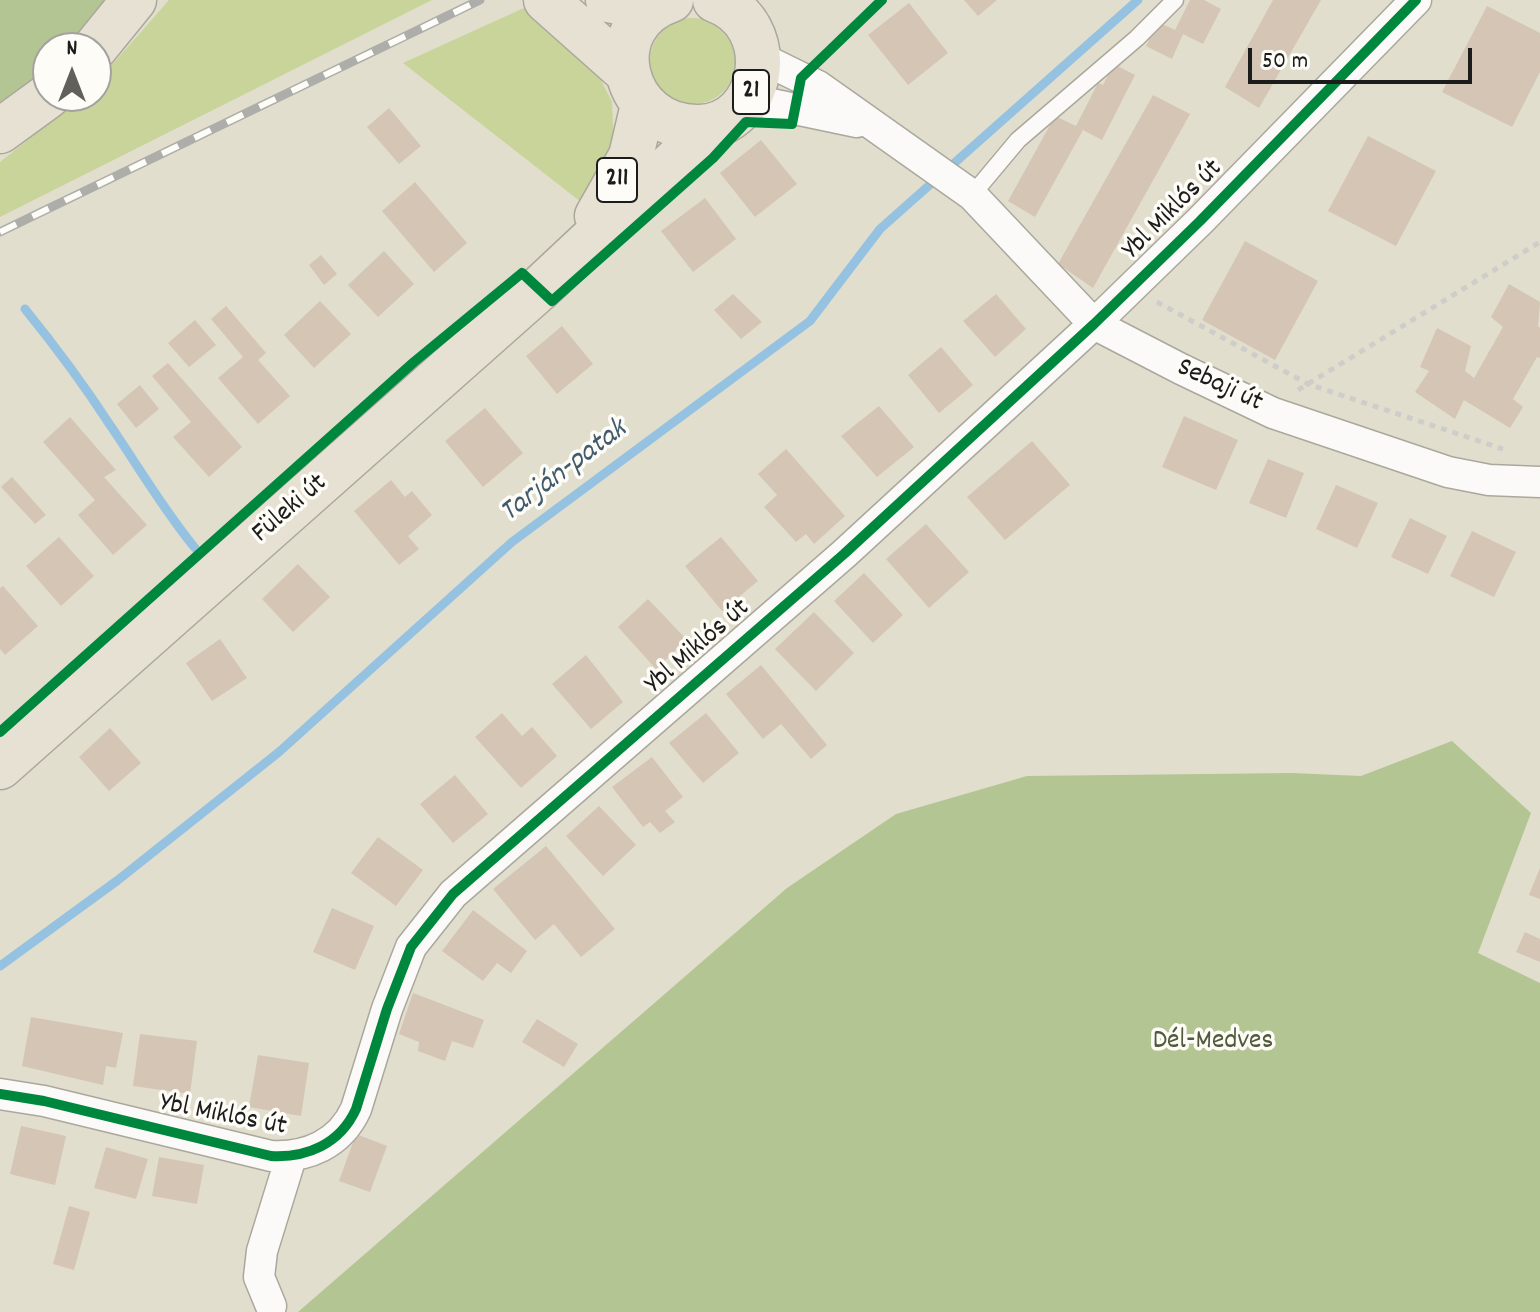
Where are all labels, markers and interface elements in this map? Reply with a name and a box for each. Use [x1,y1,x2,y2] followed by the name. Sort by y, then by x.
[32,32,112,112] north arrow
[1252,32,1476,82] scale bar
[67,34,77,65] text: N
[1262,45,1308,79] text: 50 m
[733,70,769,114] road number: 21
[1117,154,1231,268] street label: Ybl Miklós út
[597,158,637,202] road number: 211
[1171,353,1267,421] street label: Sebaji út
[494,414,636,532] water label: Tarján-patak
[246,468,336,552] street label: Füleki út
[640,593,758,703] street label: Ybl Miklós út
[1153,1026,1273,1060] park label: Dél-Medves
[157,1088,289,1146] street label: Ybl Miklós út

